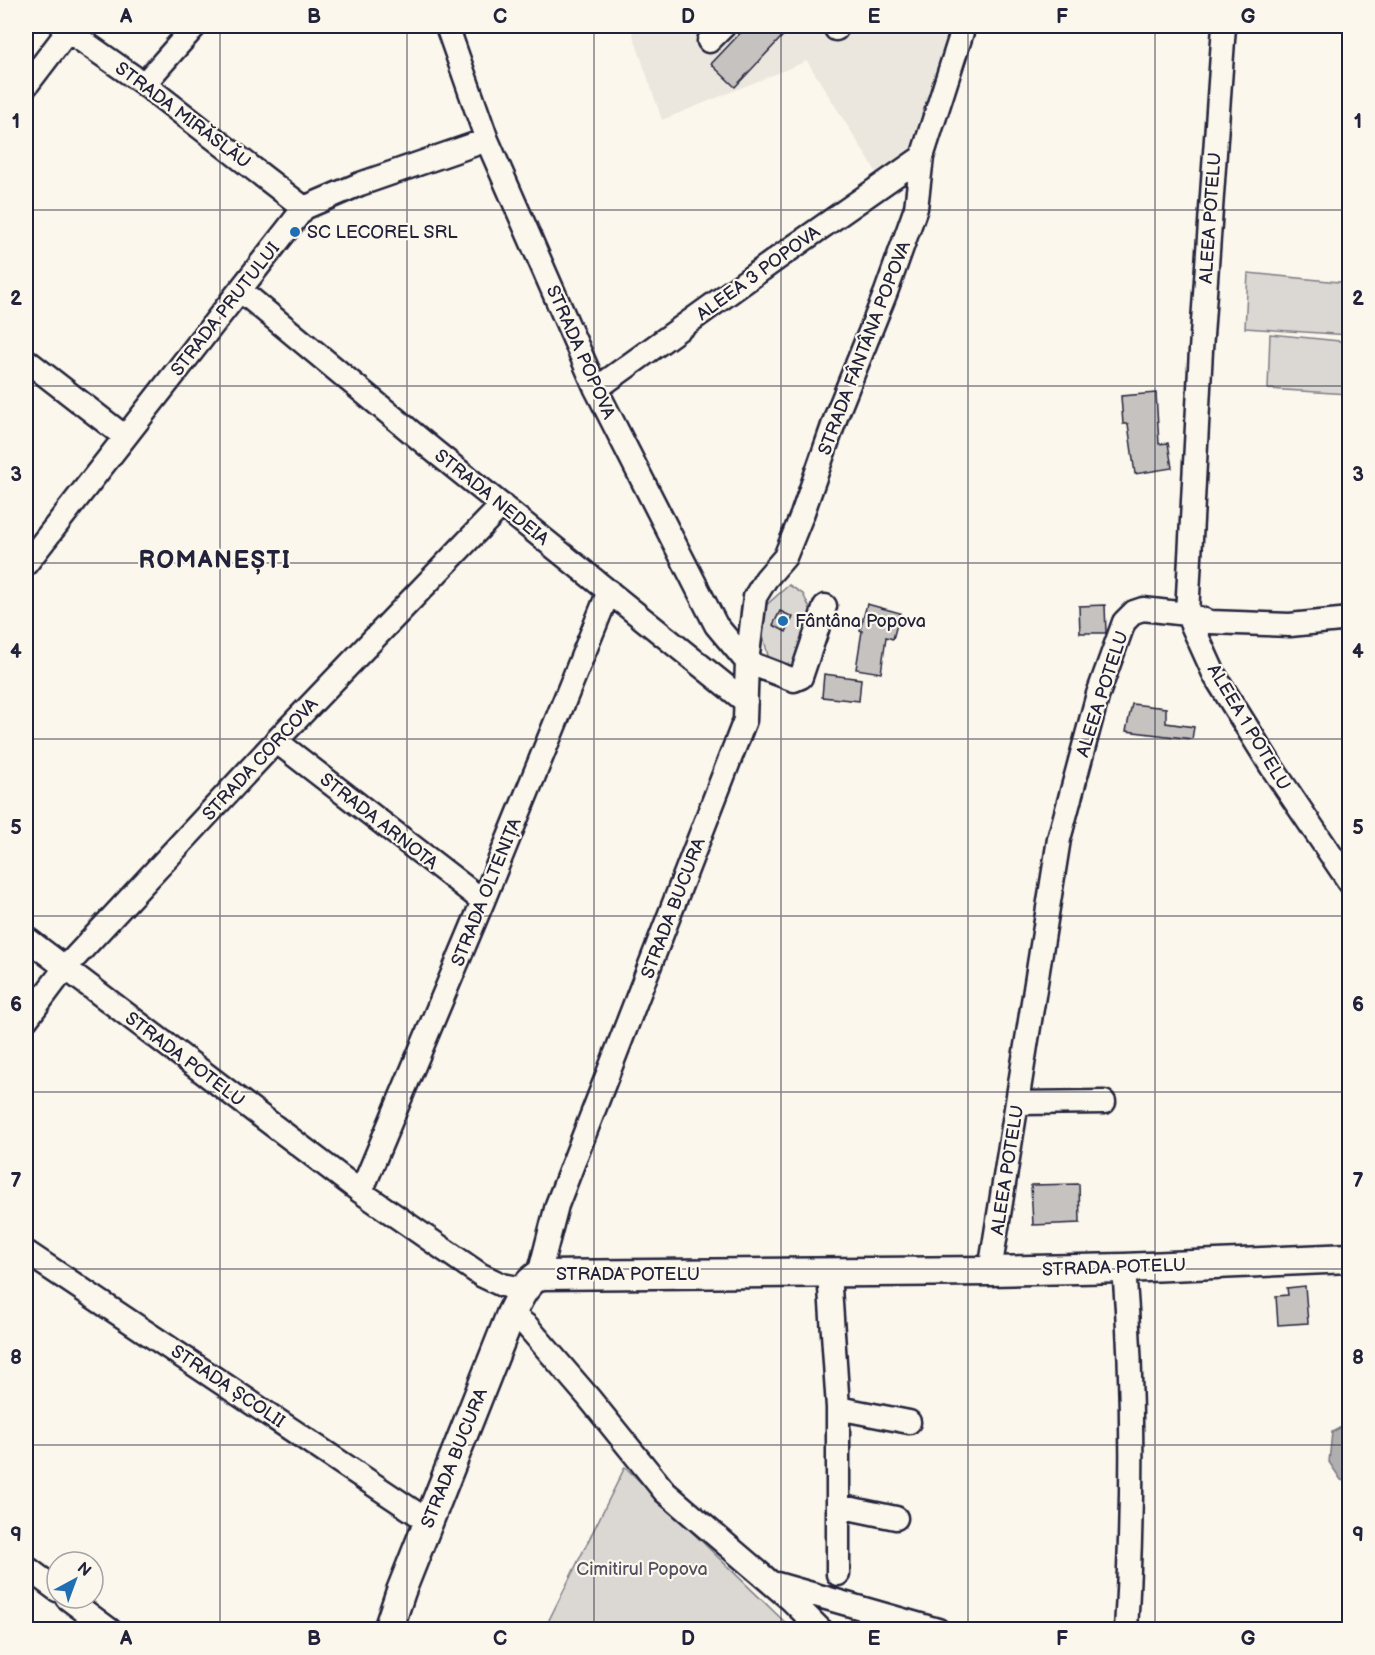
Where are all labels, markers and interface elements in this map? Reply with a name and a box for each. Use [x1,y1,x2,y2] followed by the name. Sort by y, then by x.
[119,5,133,29] text: A
[307,5,321,29] text: B
[493,5,507,29] text: C
[681,5,695,29] text: D
[868,5,881,29] text: E
[1056,5,1068,29] text: F
[1241,5,1256,29] text: G
[111,56,256,173] street label: STRADA MIRĂSLĂU
[12,110,20,134] text: 1
[1354,110,1362,134] text: 1
[1195,152,1226,284] street label: ALEEA POTELU
[307,222,458,243] place label: SC LECOREL SRL
[693,222,824,325] street label: ALEEA 3 POPOVA
[288,225,302,239] marker: SC LECOREL SRL
[167,238,284,380] street label: STRADA PRUTULUI
[812,238,915,458] street label: STRADA FÂNTÂNA POPOVA
[542,282,619,422] street label: STRADA POPOVA
[10,287,22,311] text: 2
[1352,287,1364,311] text: 2
[430,445,553,550] street label: STRADA NEDEIA
[10,463,22,487] text: 3
[1352,463,1364,487] text: 3
[139,546,291,575] district label: ROMANEȘTI
[795,611,926,632] place label: Fântâna Popova
[776,614,790,628] marker: Fântâna Popova
[1072,628,1133,760] street label: ALEEA POTELU
[10,640,22,664] text: 4
[1352,640,1364,664] text: 4
[1203,661,1294,794] street label: ALEEA 1 POTELU
[198,694,323,825] street label: STRADA CORCOVA
[316,769,442,874] street label: STRADA ARNOTA
[447,815,526,969] street label: STRADA OLTENIȚA
[10,816,22,840] text: 5
[1352,816,1364,840] text: 5
[637,835,710,981] street label: STRADA BUCURA
[10,993,22,1017] text: 6
[1352,993,1364,1017] text: 6
[121,1008,249,1111] street label: STRADA POTELU
[987,1104,1028,1237] street label: ALEEA POTELU
[10,1169,22,1193] text: 7
[1352,1169,1364,1193] text: 7
[1042,1254,1186,1281] street label: STRADA POTELU
[556,1264,700,1285] street label: STRADA POTELU
[167,1341,289,1432] street label: STRADA ȘCOLII
[10,1346,22,1370] text: 8
[1352,1346,1364,1370] text: 8
[417,1385,492,1531] street label: STRADA BUCURA
[10,1523,22,1547] text: 9
[1352,1523,1364,1547] text: 9
[45,1550,105,1610] north arrow
[73,1559,95,1581] text: N
[576,1559,708,1580] park label: Cimitirul Popova
[119,1627,133,1651] text: A
[307,1627,321,1651] text: B
[493,1627,507,1651] text: C
[681,1627,695,1651] text: D
[868,1627,881,1651] text: E
[1056,1627,1068,1651] text: F
[1241,1627,1256,1651] text: G

